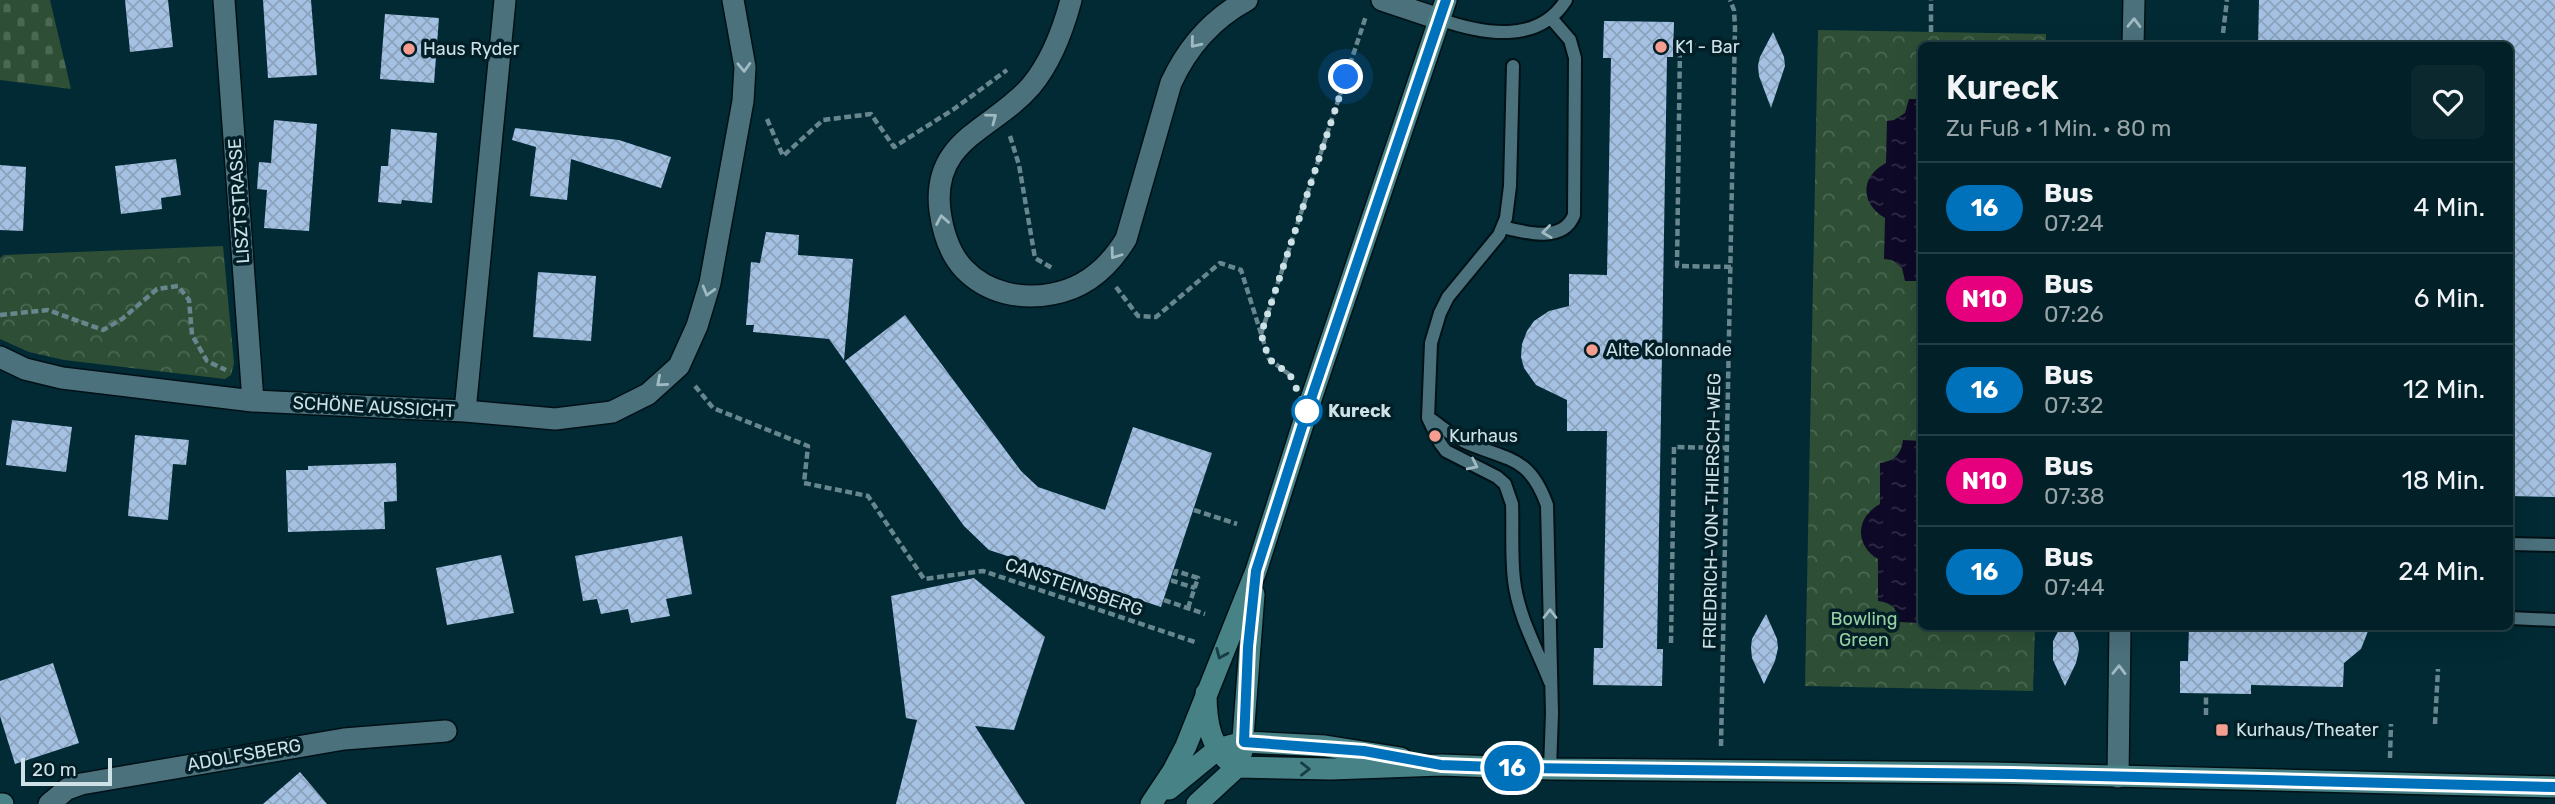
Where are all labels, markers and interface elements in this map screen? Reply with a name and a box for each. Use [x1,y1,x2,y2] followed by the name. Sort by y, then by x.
[2126,17,2141,28] one-way arrow
[1191,34,1203,47] one-way arrow
[1675,36,1740,58] place label: K1 - Bar
[423,38,519,60] place label: Haus Ryder
[1653,39,1669,55] marker: K1 - Bar
[401,41,417,57] marker: Haus Ryder
[1328,59,1363,94] your location
[736,62,751,73] one-way arrow
[2411,65,2485,139] button: heart
[1946,68,2059,107] text: Kureck
[985,114,997,126] one-way arrow
[1946,114,2172,142] text: Zu Fuß · 1 Min. · 80 m
[224,137,254,265] street label: LISZTSTRASSE
[2044,178,2093,209] text: Bus
[2413,192,2485,223] text: 4 Min.
[1971,194,1998,222] text: 16
[2044,209,2104,237] text: 07:24
[935,214,950,226] one-way arrow
[1541,224,1552,239] one-way arrow
[1111,246,1124,258] one-way arrow
[2044,269,2093,300] text: Bus
[2414,283,2485,314] text: 6 Min.
[701,285,716,297] one-way arrow
[1962,285,2007,313] text: N10
[2044,300,2104,328] text: 07:26
[1606,339,1732,361] place label: Alte Kolonnade
[1584,342,1600,358] marker: Alte Kolonnade
[2044,360,2093,391] text: Bus
[1699,373,1725,649] street label: FRIEDRICH-VON-THIERSCH-WEG
[656,374,669,386] one-way arrow
[2403,374,2485,405] text: 12 Min.
[1971,376,1998,404] text: 16
[2044,391,2104,419] text: 07:32
[292,392,456,422] street label: SCHÖNE AUSSICHT
[1292,396,1322,426] marker: Kureck
[1328,400,1392,422] place label: Kureck
[1449,425,1518,447] place label: Kurhaus
[1427,428,1443,444] marker: Kurhaus
[2044,451,2093,482] text: Bus
[1466,457,1478,471] one-way arrow
[2402,465,2485,496] text: 18 Min.
[1962,467,2007,495] text: N10
[2044,482,2105,510] text: 07:38
[2044,542,2093,573] text: Bus
[1002,553,1146,621] street label: CANSTEINSBERG
[2398,556,2485,587] text: 24 Min.
[1971,558,1998,586] text: 16
[2044,573,2105,601] text: 07:44
[1542,608,1558,618] one-way arrow
[1831,608,1897,651] park label: Bowling Green
[1215,647,1229,660] one-way arrow
[2112,665,2127,676] one-way arrow
[2236,719,2379,741] place label: Kurhaus/Theater
[2214,722,2230,738] marker: Kurhaus/Theater
[185,734,303,776] street label: ADOLFSBERG
[1480,745,1544,791] line badge: 16
[1498,754,1526,782] text: 16
[21,755,112,787] scale bar
[32,758,77,781] text: 20 m
[1301,761,1311,777] one-way arrow

